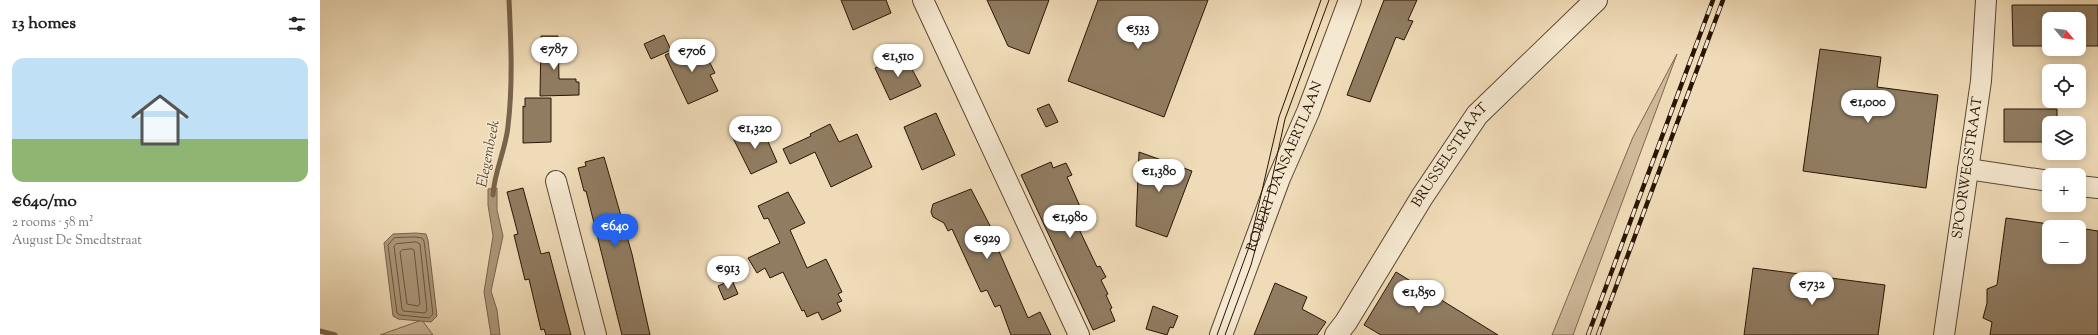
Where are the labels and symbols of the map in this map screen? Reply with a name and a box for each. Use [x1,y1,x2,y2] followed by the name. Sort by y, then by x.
[2042,12,2086,56] north arrow
[1114,16,1162,50] pin: €533
[530,37,578,71] pin: €787
[668,39,716,73] pin: €706
[865,44,931,78] pin: €1,510
[1242,79,1329,255] street label: ROBERT DANSAERTLAAN
[1835,90,1901,124] pin: €1,000
[1948,95,1989,240] street label: SPOORWEGSTRAAT
[1408,99,1493,212] street label: BRUSSELSTRAAT
[722,116,788,150] pin: €1,320
[472,118,506,189] water label: Elegembeek
[1126,159,1192,193] pin: €1,380
[1037,205,1103,239] pin: €1,980
[591,214,639,248] pin: €640
[963,226,1011,260] pin: €929
[704,256,752,290] pin: €913
[1788,272,1836,306] pin: €732
[1386,280,1452,314] pin: €1,850

